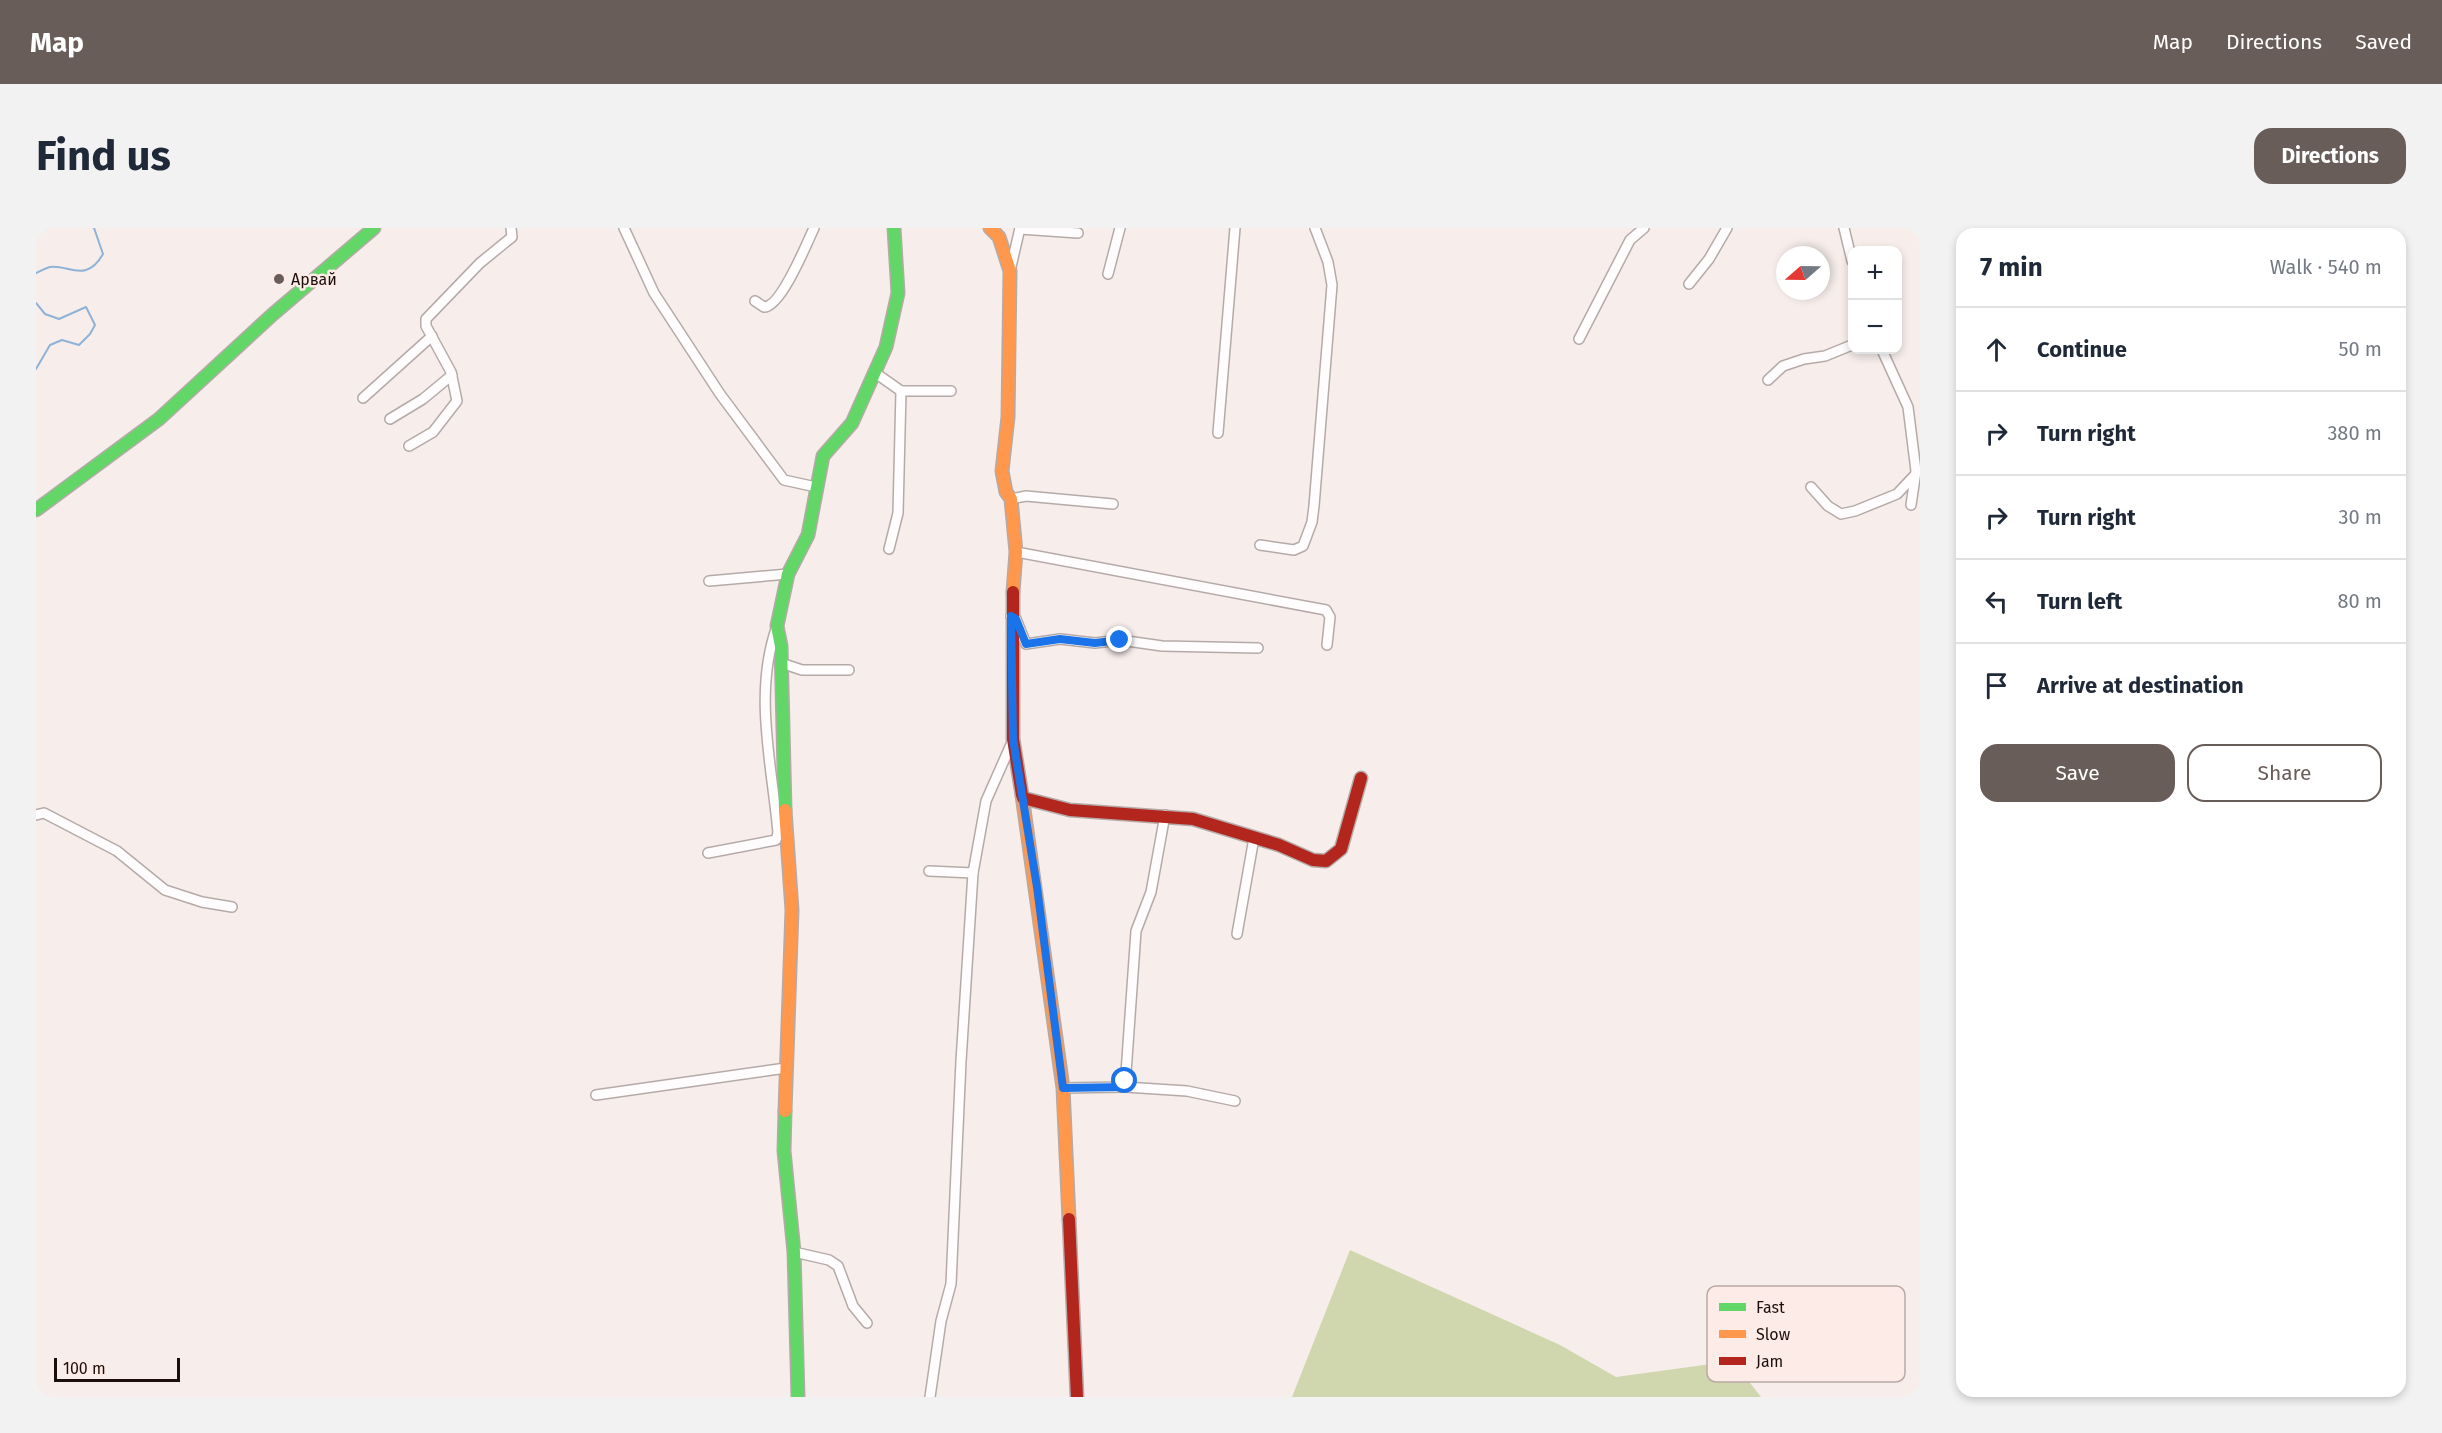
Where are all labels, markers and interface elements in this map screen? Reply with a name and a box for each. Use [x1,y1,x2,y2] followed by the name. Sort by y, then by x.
[30,26,84,59] text: Map
[2153,29,2193,55] text: Map
[2226,29,2322,55] text: Directions
[2355,29,2412,55] text: Saved
[2254,128,2406,184] button: Directions
[36,131,171,181] text: Find us
[1776,246,1830,300] north arrow
[1848,246,1902,354] map controls
[1848,246,1902,300] button: +
[1980,252,2043,283] text: 7 min
[2270,255,2382,279] text: Walk · 540 m
[291,270,337,289] place label: Арвай
[272,272,286,286] marker: Арвай
[1848,300,1902,354] button: −
[1980,333,2013,366] icon: ahead
[2037,336,2127,363] text: Continue
[2338,337,2382,361] text: 50 m
[1980,417,2013,450] icon: right
[2037,420,2136,447] text: Turn right
[2327,421,2382,445] text: 380 m
[1980,501,2013,534] icon: right
[2037,504,2136,531] text: Turn right
[2338,505,2382,529] text: 30 m
[1980,585,2013,618] icon: left
[2037,588,2122,615] text: Turn left
[2337,589,2382,613] text: 80 m
[1106,626,1132,652] route end
[1980,669,2013,702] icon: arrive
[2037,672,2244,699] text: Arrive at destination
[1980,744,2175,802] button: Save
[2187,744,2382,802] button: Share
[1111,1067,1137,1093] route start
[1707,1286,1905,1382] legend
[1756,1298,1785,1317] text: Fast
[1756,1325,1791,1344] text: Slow
[1756,1352,1783,1371] text: Jam
[54,1355,180,1382] scale bar
[63,1359,106,1378] text: 100 m

